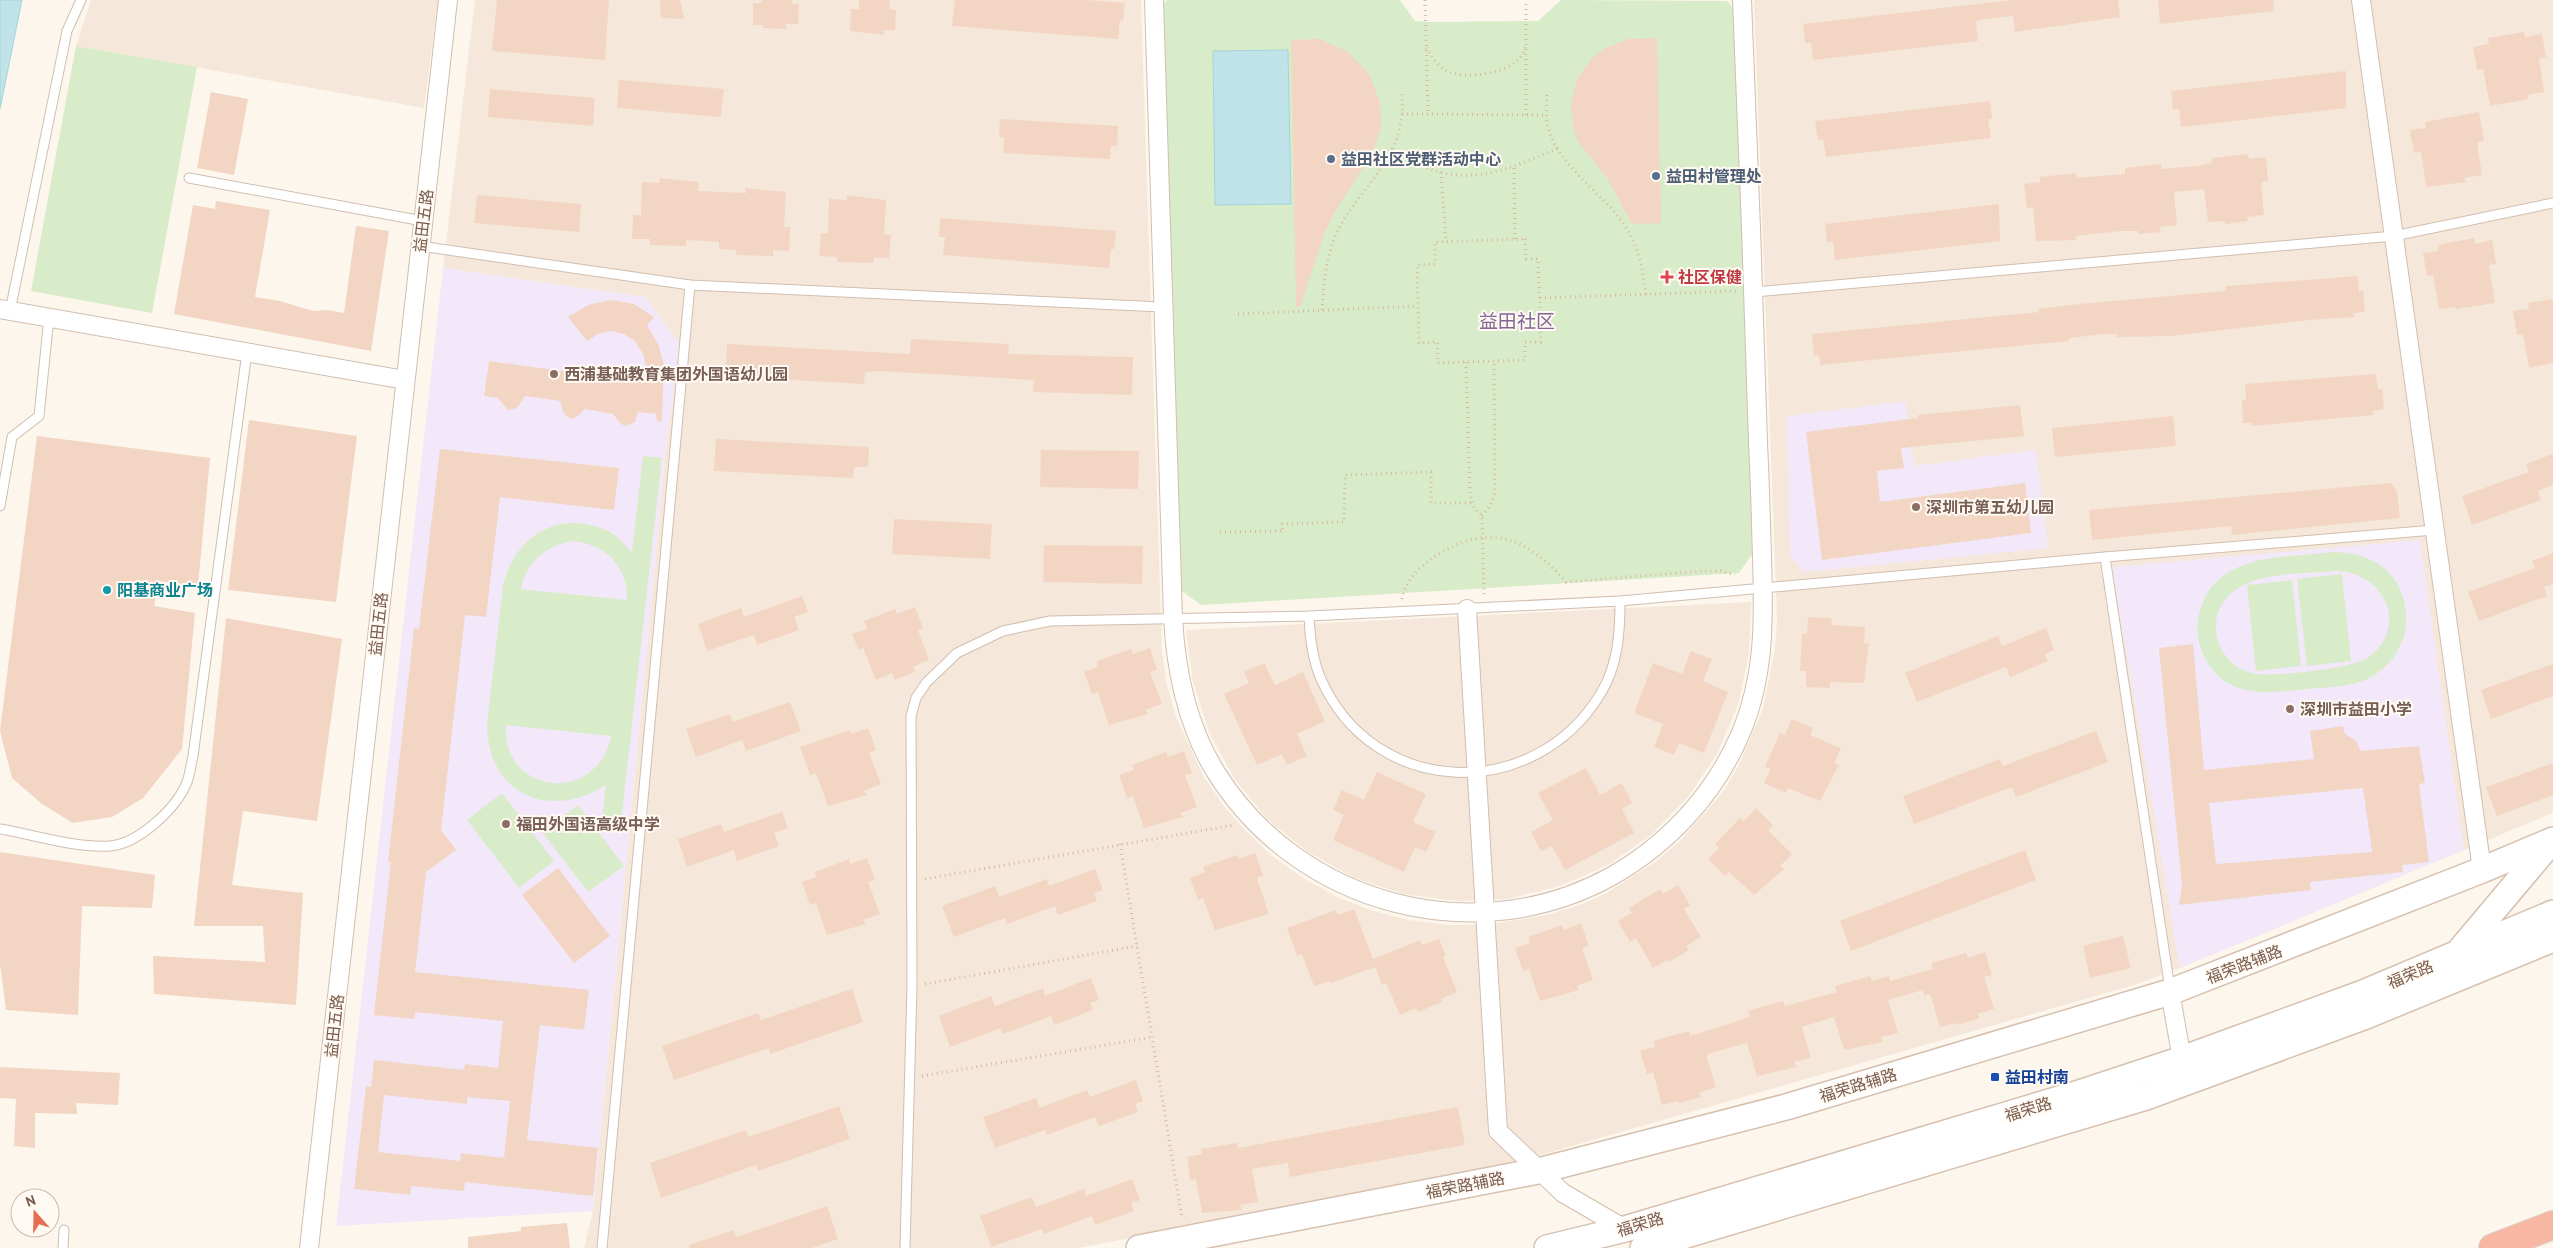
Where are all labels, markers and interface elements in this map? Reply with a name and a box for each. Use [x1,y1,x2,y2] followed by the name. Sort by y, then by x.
[1341,149,1501,169] place label: 益田社区党群活动中心
[1325,153,1337,165] marker: 益田社区党群活动中心
[1666,166,1762,186] place label: 益田村管理处
[1650,170,1662,182] marker: 益田村管理处
[409,188,437,254] street label: 益田五路
[1678,267,1742,287] place label: 社区保健
[1660,270,1674,284] marker: 社区保健
[1479,309,1555,333] district label: 益田社区
[564,364,788,384] place label: 西浦基础教育集团外国语幼儿园
[548,368,560,380] marker: 西浦基础教育集团外国语幼儿园
[1926,497,2054,517] place label: 深圳市第五幼儿园
[1910,501,1922,513] marker: 深圳市第五幼儿园
[117,580,213,600] place label: 阳基商业广场
[101,584,113,596] marker: 阳基商业广场
[365,591,391,657] street label: 益田五路
[2300,699,2412,719] place label: 深圳市益田小学
[2284,703,2296,715] marker: 深圳市益田小学
[516,814,660,834] place label: 福田外国语高级中学
[500,818,512,830] marker: 福田外国语高级中学
[2203,940,2285,988] street label: 福荣路辅路
[2384,955,2436,993] street label: 福荣路
[321,993,347,1059] street label: 益田五路
[1817,1064,1899,1106] street label: 福荣路辅路
[2005,1067,2069,1087] place label: 益田村南
[1989,1071,2001,1083] marker: 益田村南
[2002,1092,2054,1126] street label: 福荣路
[1424,1168,1506,1202] street label: 福荣路辅路
[10,1188,60,1238] north arrow
[23,1191,38,1211] text: N
[1614,1207,1666,1241] street label: 福荣路

